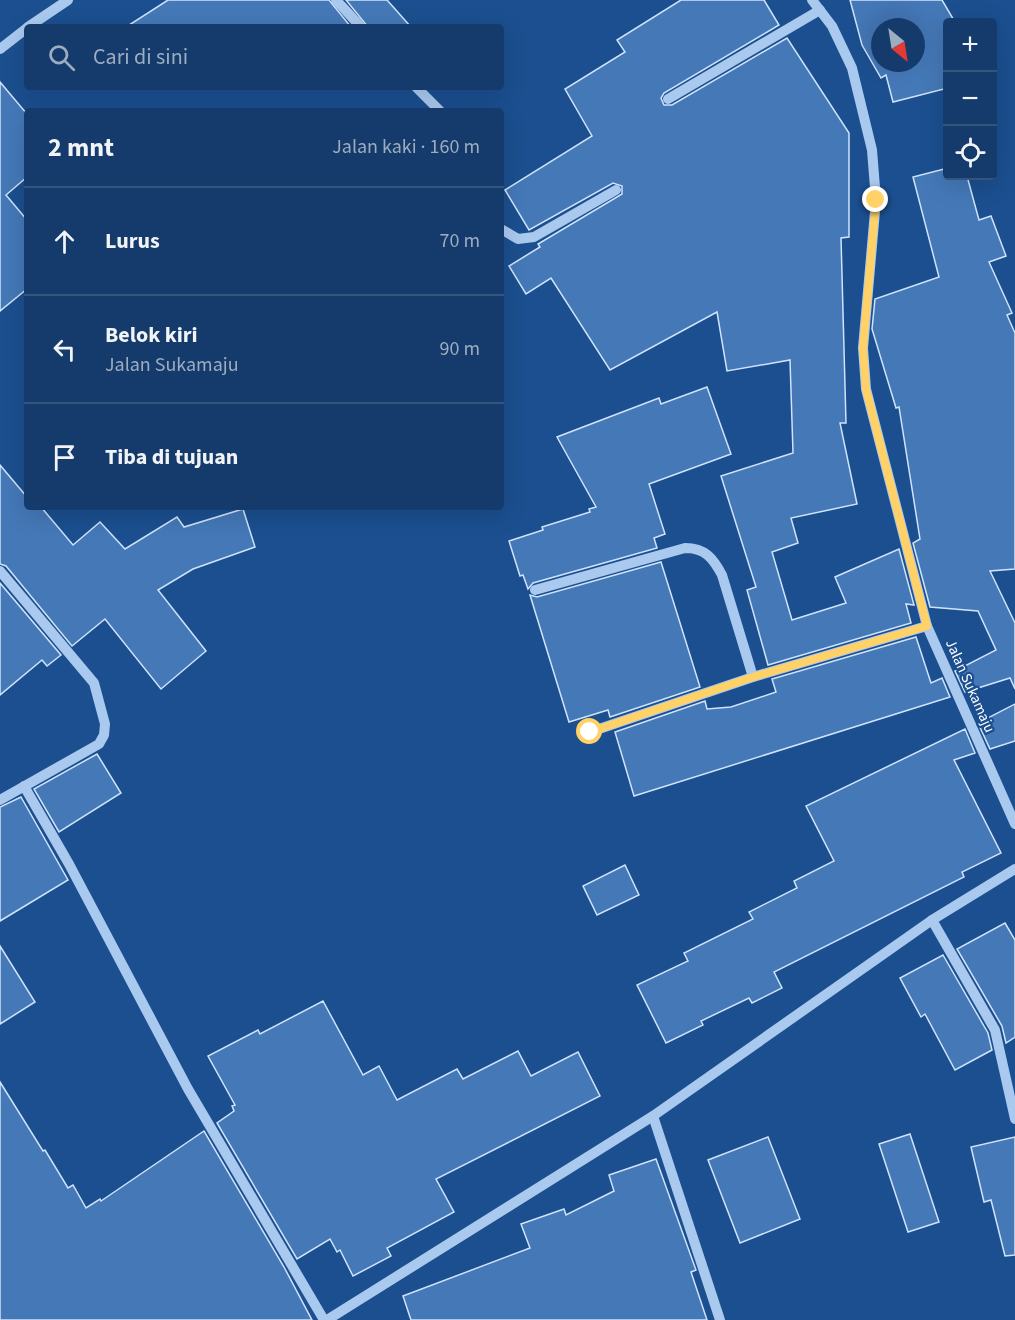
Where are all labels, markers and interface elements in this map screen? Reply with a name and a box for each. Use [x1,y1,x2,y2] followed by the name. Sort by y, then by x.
[871,18,925,72] north arrow
[943,18,997,180] map controls
[943,18,997,72] button: +
[24,24,504,90] search box
[45,41,78,74] icon: search
[93,41,188,73] text: Cari di sini
[943,72,997,126] button: −
[943,126,997,180] button: locate
[48,129,114,166] text: 2 mnt
[332,133,480,161] text: Jalan kaki · 160 m
[862,186,888,212] route end
[48,225,81,258] icon: ahead
[105,225,160,257] text: Lurus
[440,227,480,255] text: 70 m
[105,319,198,351] text: Belok kiri
[48,333,81,366] icon: left
[440,335,480,363] text: 90 m
[105,351,239,379] text: Jalan Sukamaju
[48,441,81,474] icon: arrive
[105,441,238,473] text: Tiba di tujuan
[940,636,1000,736] street label: Jalan Sukamaju
[576,718,602,744] route start

